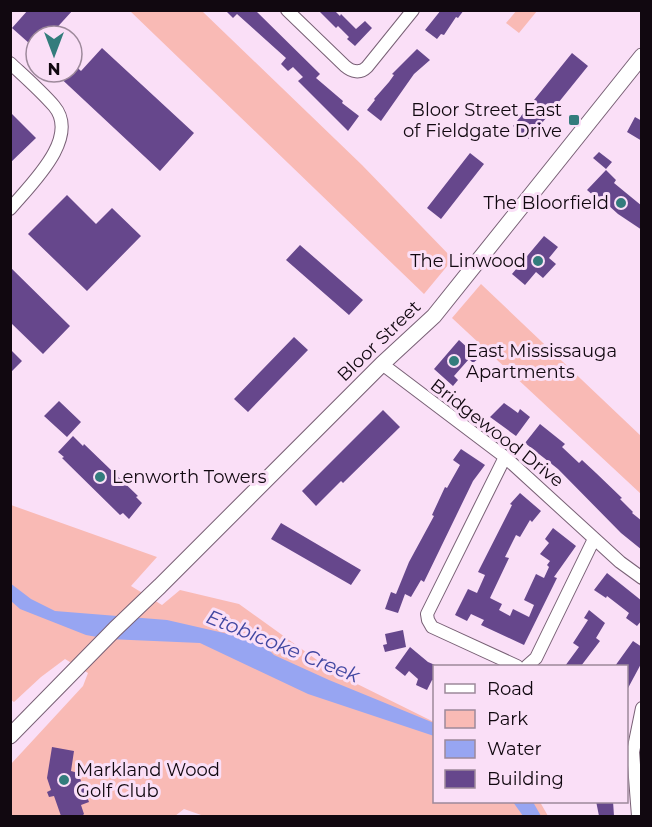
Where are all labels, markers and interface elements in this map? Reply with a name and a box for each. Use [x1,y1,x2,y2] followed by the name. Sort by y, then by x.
[24,24,84,84] north arrow
[48,59,60,78] text: N
[403,99,562,142] place label: Bloor Street East of Fieldgate Drive
[567,113,581,127] marker: Bloor Street East of Fieldgate Drive
[484,192,609,214] place label: The Bloorfield
[614,196,628,210] marker: The Bloorfield
[410,250,526,272] place label: The Linwood
[531,254,545,268] marker: The Linwood
[333,296,425,386] street label: Bloor Street
[466,340,617,383] place label: East Mississauga Apartments
[447,354,461,368] marker: East Mississauga Apartments
[426,374,568,492] street label: Bridgewood Drive
[112,466,267,488] place label: Lenworth Towers
[93,470,107,484] marker: Lenworth Towers
[203,604,364,688] water label: Etobicoke Creek
[433,665,628,803] legend
[487,678,534,700] text: Road
[487,708,528,730] text: Park
[487,738,542,760] text: Water
[76,759,220,802] place label: Markland Wood Golf Club
[487,768,564,790] text: Building
[57,773,71,787] marker: Markland Wood Golf Club

